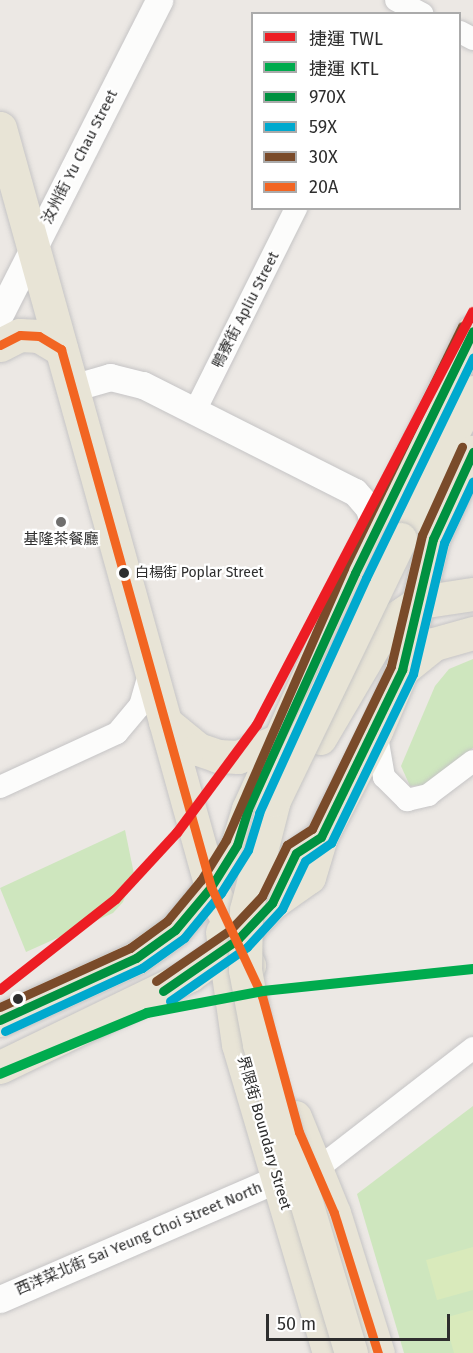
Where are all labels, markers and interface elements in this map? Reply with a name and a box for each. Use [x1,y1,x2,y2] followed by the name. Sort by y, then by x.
[251,12,461,210] legend
[309,28,383,50] text: 捷運 TWL
[309,58,379,80] text: 捷運 KTL
[309,86,346,108] text: 970X
[38,87,122,227] street label: 汝州街 Yu Chau Street
[309,116,337,138] text: 59X
[309,146,338,168] text: 30X
[309,176,338,198] text: 20A
[209,249,283,371] street label: 鴨寮街 Apliu Street
[54,515,68,529] marker: 基隆茶餐廳
[24,531,98,549] place label: 基隆茶餐廳
[135,565,264,581] place label: 白楊街 Poplar Street
[118,567,130,579] marker: 白楊街 Poplar Street
[12,993,24,1005] unlabelled marker
[233,1054,295,1212] street label: 界限街 Boundary Street
[13,1179,265,1299] street label: 西洋菜北街 Sai Yeung Choi Street North
[269,1302,454,1340] scale bar
[277,1313,316,1335] text: 50 m

